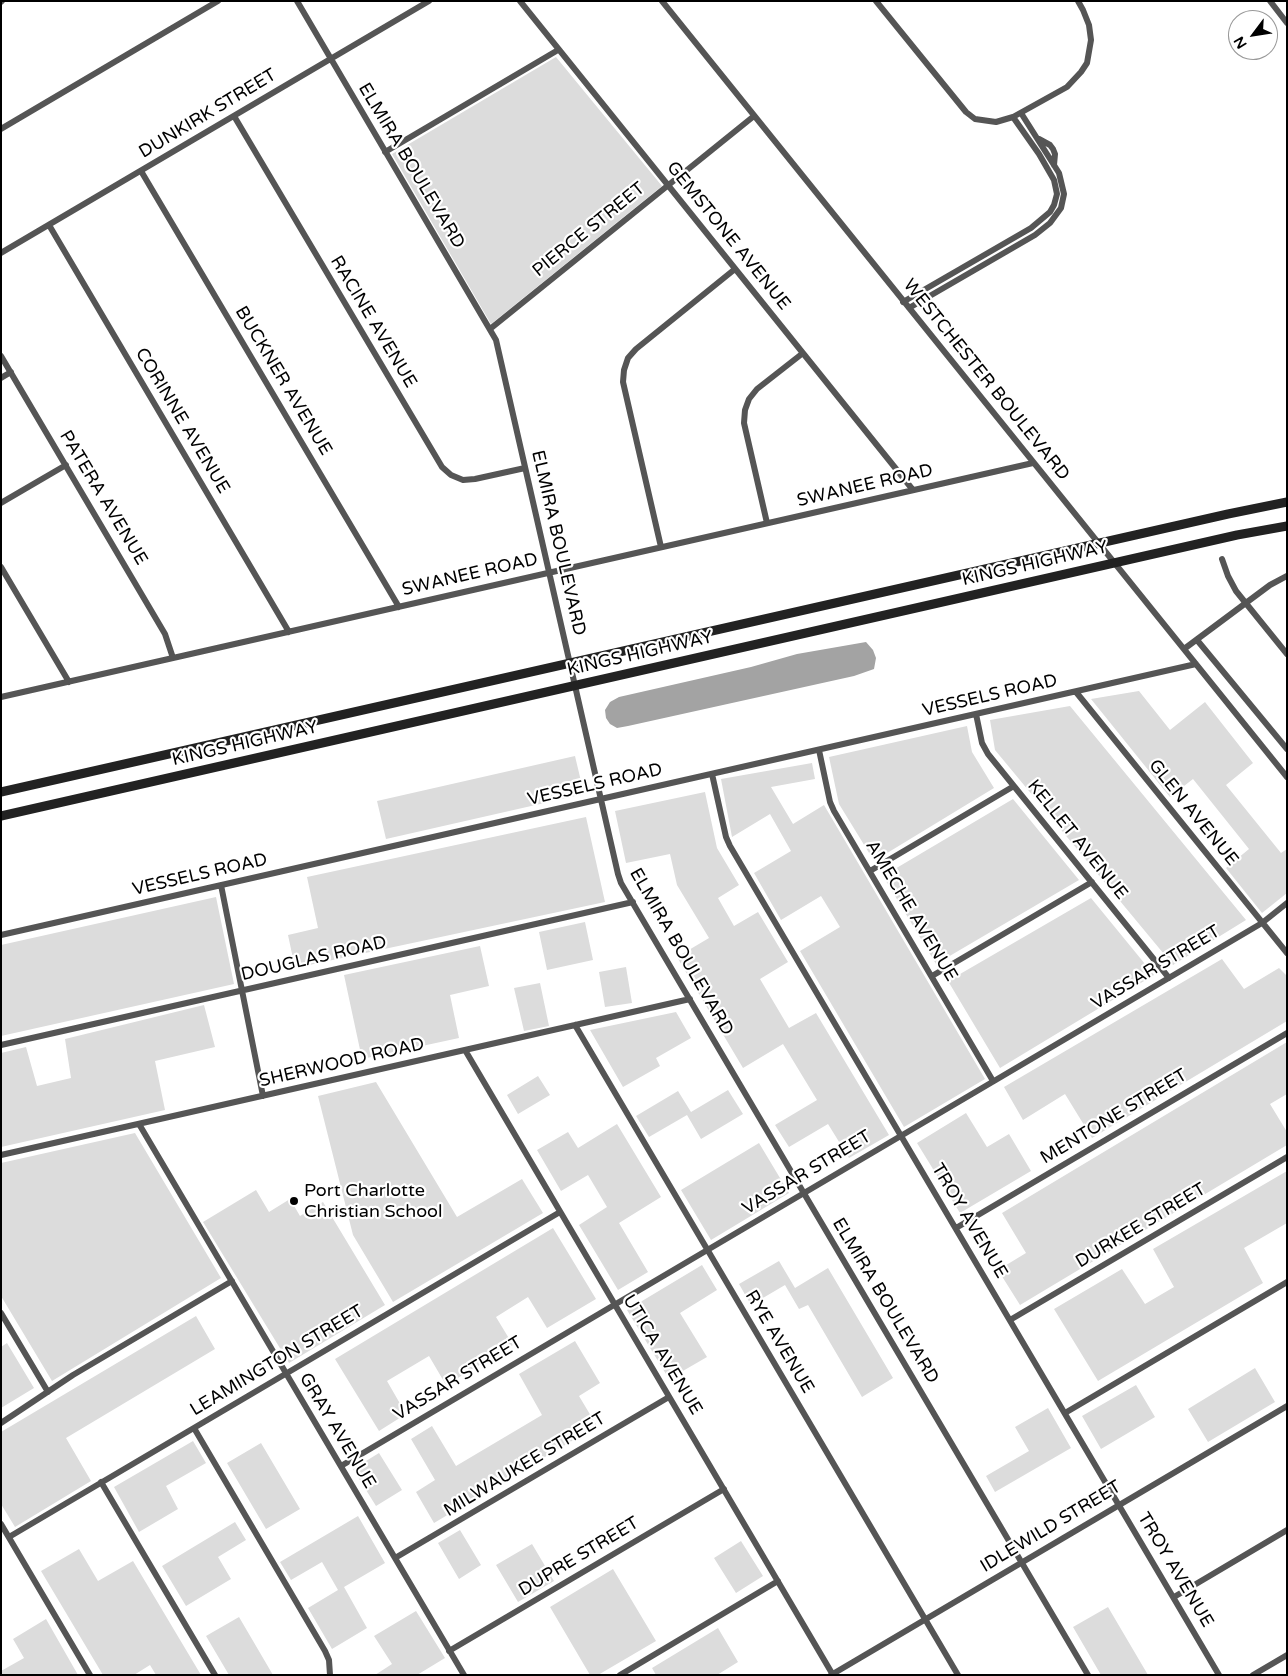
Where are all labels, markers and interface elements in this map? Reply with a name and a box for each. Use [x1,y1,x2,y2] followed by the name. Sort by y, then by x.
[1228,10,1278,60] north arrow
[1230,33,1251,52] text: N
[135,64,281,164] street label: DUNKIRK STREET
[353,79,469,253] street label: ELMIRA BOULEVARD
[661,157,795,315] street label: GEMSTONE AVENUE
[528,178,650,282] street label: PIERCE STREET
[325,252,421,392] street label: RACINE AVENUE
[898,275,1074,485] street label: WESTCHESTER BOULEVARD
[230,302,336,460] street label: BUCKNER AVENUE
[130,344,234,498] street label: CORINNE AVENUE
[54,427,152,569] street label: PATERA AVENUE
[526,448,590,638] street label: ELMIRA BOULEVARD
[795,460,935,512] street label: SWANEE ROAD
[960,537,1110,591] street label: KINGS HIGHWAY
[400,549,540,601] street label: SWANEE ROAD
[565,627,715,681] street label: KINGS HIGHWAY
[920,670,1060,722] street label: VESSELS ROAD
[170,717,320,771] street label: KINGS HIGHWAY
[1143,755,1243,871] street label: GLEN AVENUE
[525,759,665,811] street label: VESSELS ROAD
[1022,776,1132,904] street label: KELLET AVENUE
[860,837,962,985] street label: AMECHE AVENUE
[130,849,270,901] street label: VESSELS ROAD
[624,865,738,1039] street label: ELMIRA BOULEVARD
[1088,921,1224,1015] street label: VASSAR STREET
[239,932,389,986] street label: DOUGLAS ROAD
[257,1034,427,1092] street label: SHERWOOD ROAD
[1037,1065,1191,1169] street label: MENTONE STREET
[739,1126,875,1220] street label: VASSAR STREET
[926,1160,1012,1282] street label: TROY AVENUE
[1072,1179,1210,1273] street label: DURKEE STREET
[304,1180,443,1222] place label: Port Charlotte Christian School
[288,1195,300,1207] marker: Port Charlotte Christian School
[827,1214,943,1388] street label: ELMIRA BOULEVARD
[740,1286,818,1398] street label: RYE AVENUE
[618,1291,706,1419] street label: UTICA AVENUE
[186,1301,368,1421] street label: LEAMINGTON STREET
[390,1332,526,1426] street label: VASSAR STREET
[294,1369,380,1493] street label: GRAY AVENUE
[440,1408,610,1522] street label: MILWAUKEE STREET
[977,1476,1125,1578] street label: IDLEWILD STREET
[1132,1509,1218,1631] street label: TROY AVENUE
[515,1513,643,1601] street label: DUPRE STREET

